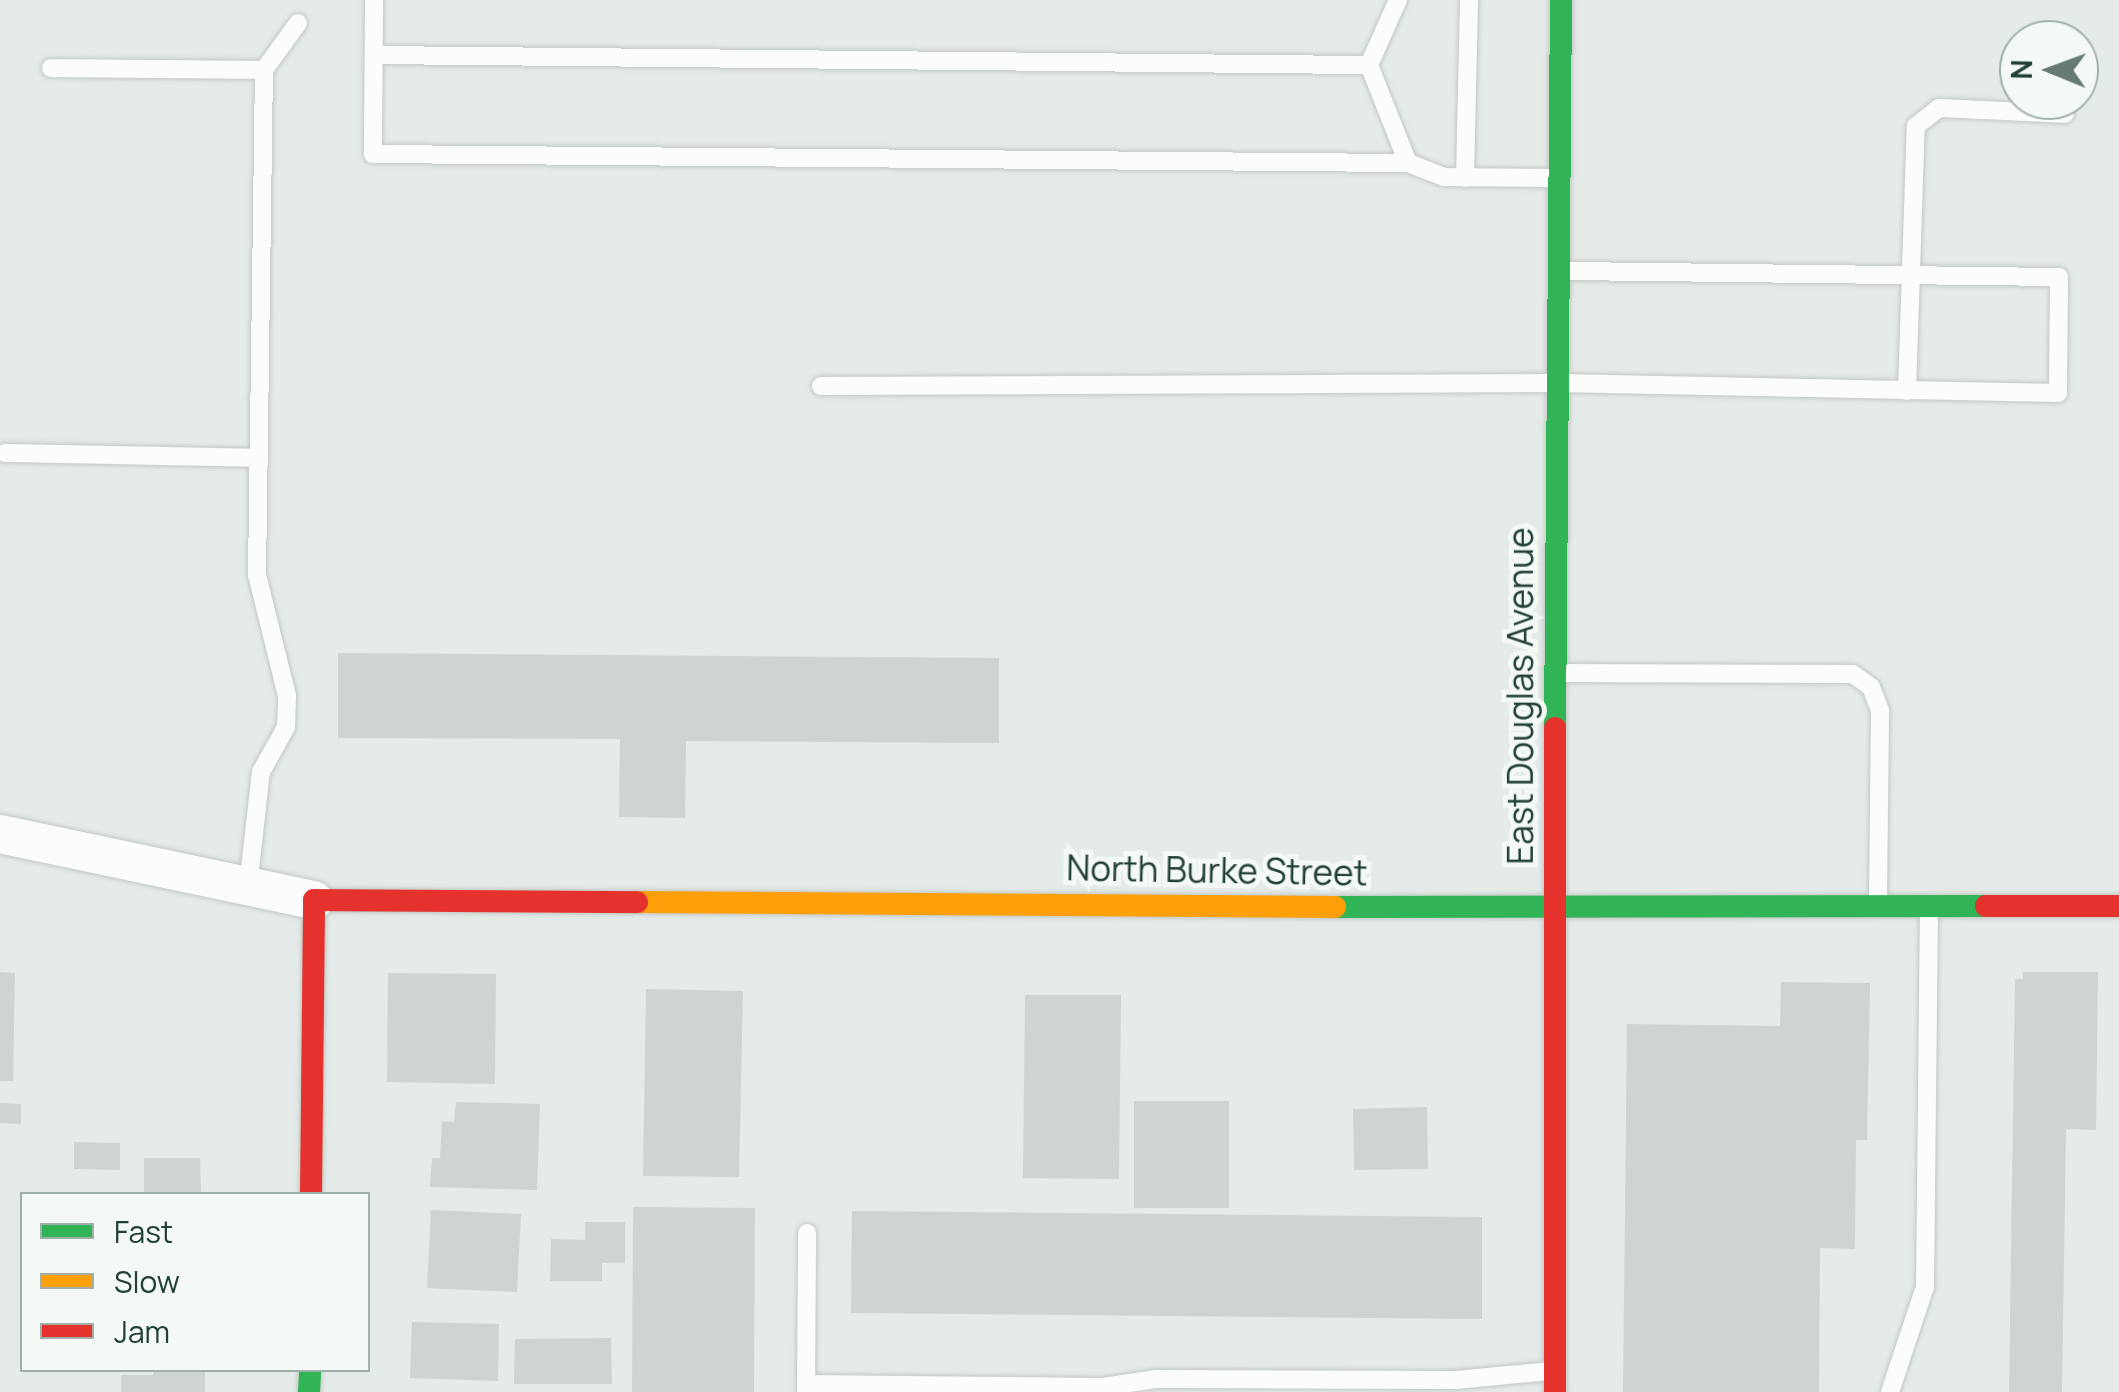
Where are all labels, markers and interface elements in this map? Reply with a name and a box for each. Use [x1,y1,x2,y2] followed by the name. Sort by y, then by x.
[1999,20,2099,120] north arrow
[2002,59,2040,80] text: N
[1499,527,1541,865] street label: East Douglas Avenue
[1066,846,1368,894] street label: North Burke Street
[20,1192,370,1372] legend
[114,1211,173,1252] text: Fast
[114,1261,180,1302] text: Slow
[114,1311,170,1352] text: Jam

